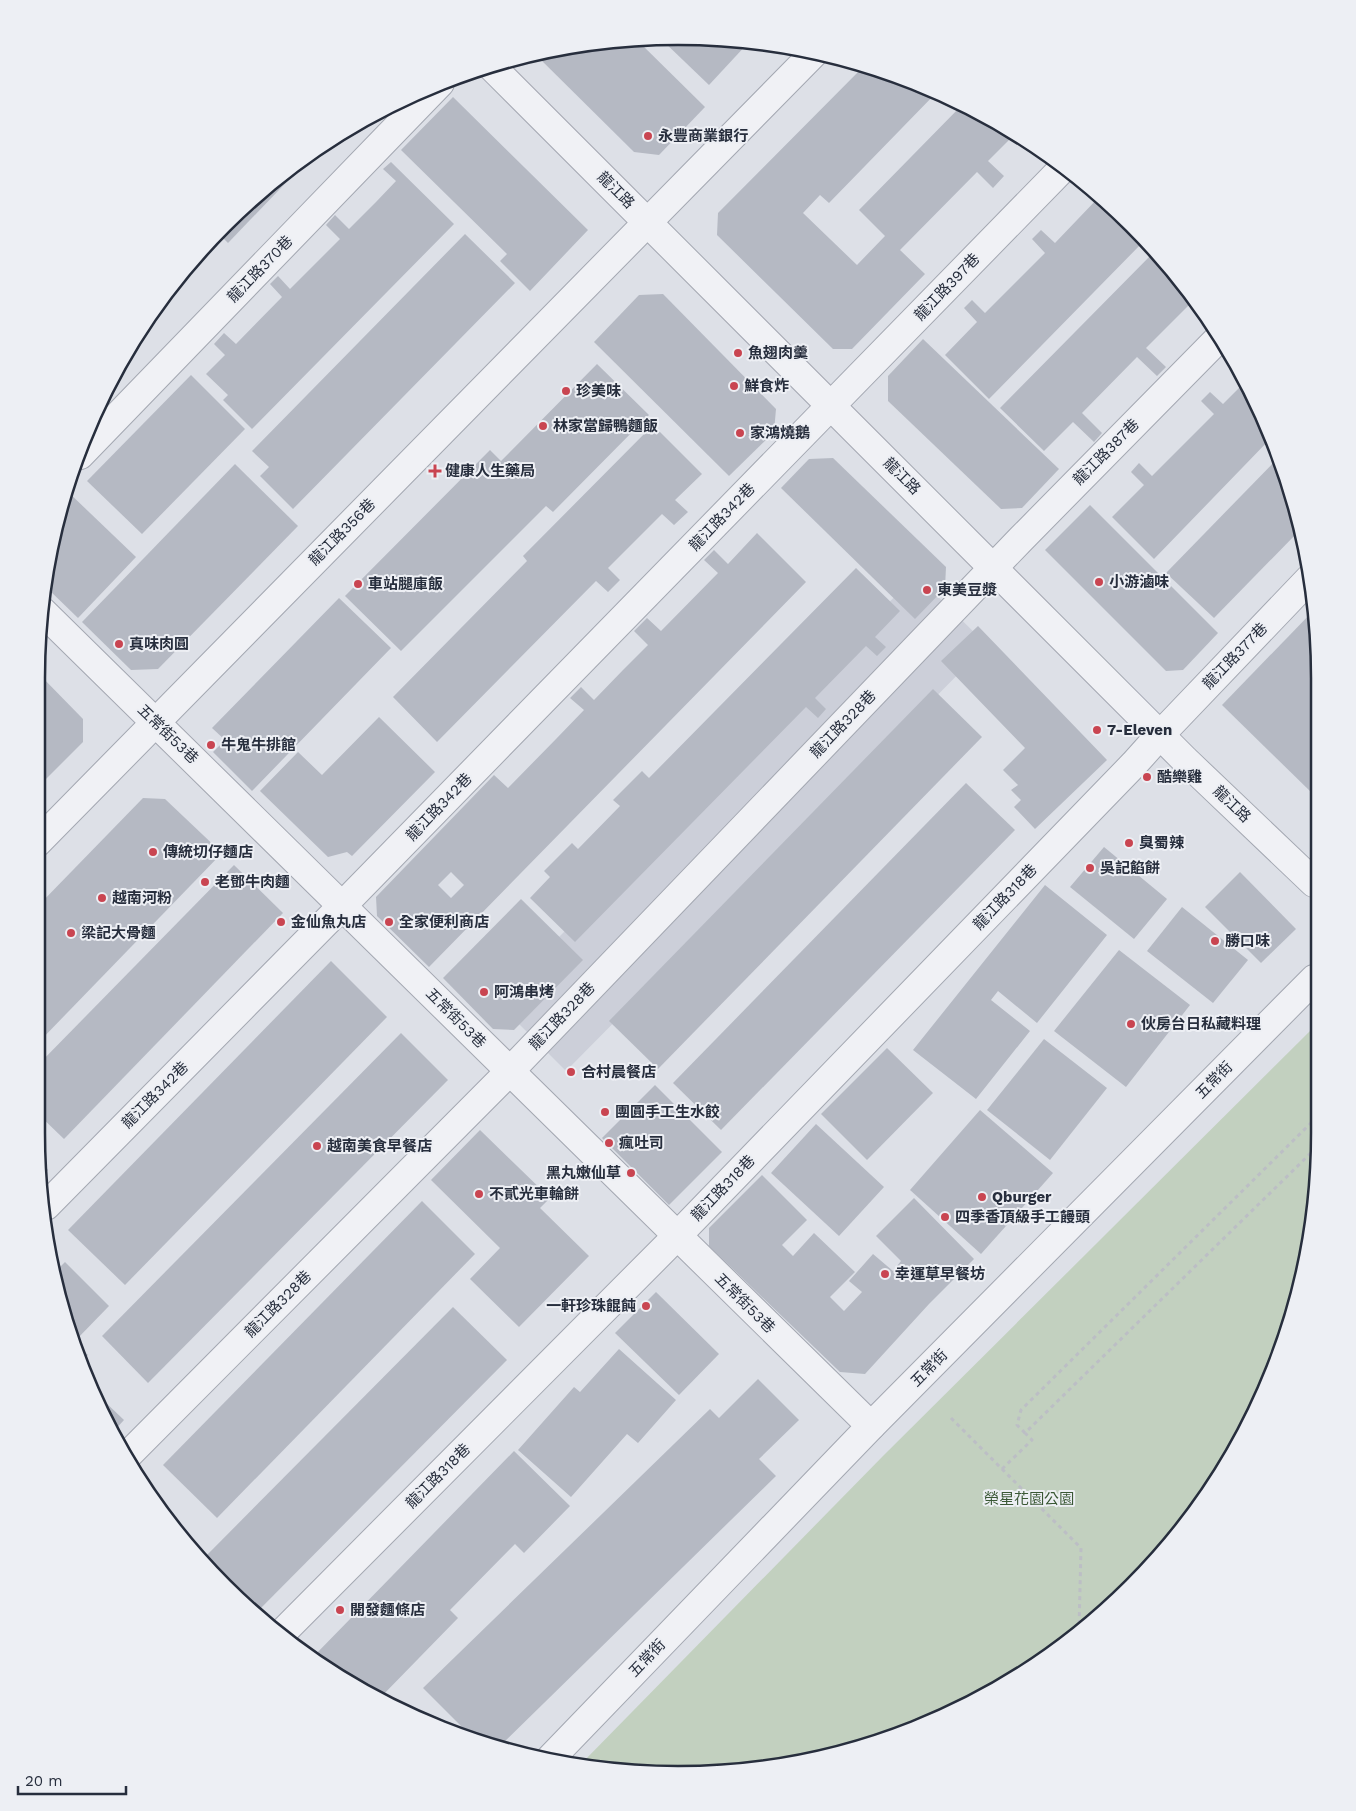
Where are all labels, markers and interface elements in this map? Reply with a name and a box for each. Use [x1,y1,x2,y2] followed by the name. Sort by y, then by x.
[658,127,748,145] place label: 永豐商業銀行
[642,130,654,142] marker: 永豐商業銀行
[594,168,638,212] street label: 龍江路
[224,232,296,306] street label: 龍江路370巷
[911,250,983,324] street label: 龍江路397巷
[748,344,808,362] place label: 魚翅肉羹
[732,347,744,359] marker: 魚翅肉羹
[744,377,789,395] place label: 鮮食炸
[728,380,740,392] marker: 鮮食炸
[576,382,621,400] place label: 珍美味
[560,385,572,397] marker: 珍美味
[1069,415,1143,489] street label: 龍江路387巷
[553,417,658,435] place label: 林家當歸鴨麵飯
[537,420,549,432] marker: 林家當歸鴨麵飯
[750,424,810,442] place label: 家鴻燒鵝
[734,427,746,439] marker: 家鴻燒鵝
[880,454,924,498] street label: 龍江路
[445,462,535,480] place label: 健康人生藥局
[429,465,441,477] marker: 健康人生藥局
[685,480,759,554] street label: 龍江路342巷
[305,495,379,569] street label: 龍江路356巷
[1109,573,1169,591] place label: 小游滷味
[368,575,443,593] place label: 車站腿庫飯
[1093,576,1105,588] marker: 小游滷味
[352,578,364,590] marker: 車站腿庫飯
[937,581,997,599] place label: 東美豆漿
[921,584,933,596] marker: 東美豆漿
[1199,619,1271,693] street label: 龍江路377巷
[129,635,189,653] place label: 真味肉圓
[113,638,125,650] marker: 真味肉圓
[806,687,880,761] street label: 龍江路328巷
[134,701,202,767] street label: 五常街53巷
[1107,721,1172,739] place label: 7-Eleven
[1091,724,1103,736] marker: 7-Eleven
[221,736,296,754] place label: 牛鬼牛排館
[205,739,217,751] marker: 牛鬼牛排館
[1157,768,1202,786] place label: 酷樂雞
[402,770,476,844] street label: 龍江路342巷
[1141,771,1153,783] marker: 酷樂雞
[1210,782,1254,826] street label: 龍江路
[1139,834,1185,852] place label: 臭蜀辣
[1123,837,1135,849] marker: 臭蜀辣
[163,843,253,861] place label: 傳統切仔麵店
[147,846,159,858] marker: 傳統切仔麵店
[1100,859,1160,877] place label: 吳記餡餅
[969,861,1041,933] street label: 龍江路318巷
[1084,862,1096,874] marker: 吳記餡餅
[215,873,290,891] place label: 老鄧牛肉麵
[199,876,211,888] marker: 老鄧牛肉麵
[112,889,172,907] place label: 越南河粉
[96,892,108,904] marker: 越南河粉
[291,913,366,931] place label: 金仙魚丸店
[399,913,489,931] place label: 全家便利商店
[275,916,287,928] marker: 金仙魚丸店
[383,916,395,928] marker: 全家便利商店
[81,924,156,942] place label: 梁記大骨麵
[65,927,77,939] marker: 梁記大骨麵
[1225,932,1270,950] place label: 勝口味
[1209,935,1221,947] marker: 勝口味
[525,979,599,1053] street label: 龍江路328巷
[494,983,554,1001] place label: 阿鴻串烤
[422,984,490,1052] street label: 五常街53巷
[478,986,490,998] marker: 阿鴻串烤
[1141,1015,1261,1033] place label: 伙房台日私藏料理
[1125,1018,1137,1030] marker: 伙房台日私藏料理
[118,1058,192,1132] street label: 龍江路342巷
[1192,1058,1236,1102] street label: 五常街
[581,1063,656,1081] place label: 合村晨餐店
[565,1066,577,1078] marker: 合村晨餐店
[615,1103,720,1121] place label: 團圓手工生水餃
[599,1106,611,1118] marker: 團圓手工生水餃
[619,1134,664,1152] place label: 瘋吐司
[327,1137,432,1155] place label: 越南美食早餐店
[603,1137,615,1149] marker: 瘋吐司
[311,1140,323,1152] marker: 越南美食早餐店
[687,1152,759,1224] street label: 龍江路318巷
[546,1164,621,1182] place label: 黑丸嫩仙草
[625,1167,637,1179] marker: 黑丸嫩仙草
[489,1185,579,1203] place label: 不貳光車輪餅
[473,1188,485,1200] marker: 不貳光車輪餅
[992,1188,1052,1206] place label: Qburger
[976,1191,988,1203] marker: Qburger
[955,1208,1090,1226] place label: 四季香頂級手工饅頭
[939,1211,951,1223] marker: 四季香頂級手工饅頭
[895,1265,985,1283] place label: 幸運草早餐坊
[241,1267,315,1341] street label: 龍江路328巷
[879,1268,891,1280] marker: 幸運草早餐坊
[711,1269,779,1337] street label: 五常街53巷
[546,1297,636,1315] place label: 一軒珍珠餛飩
[640,1300,652,1312] marker: 一軒珍珠餛飩
[907,1346,951,1390] street label: 五常街
[402,1440,474,1512] street label: 龍江路318巷
[984,1490,1074,1508] park label: 榮星花園公園
[350,1601,425,1619] place label: 開發麵條店
[334,1604,346,1616] marker: 開發麵條店
[625,1636,669,1680] street label: 五常街
[18,1764,125,1796] scale bar
[25,1772,63,1790] text: 20 m

